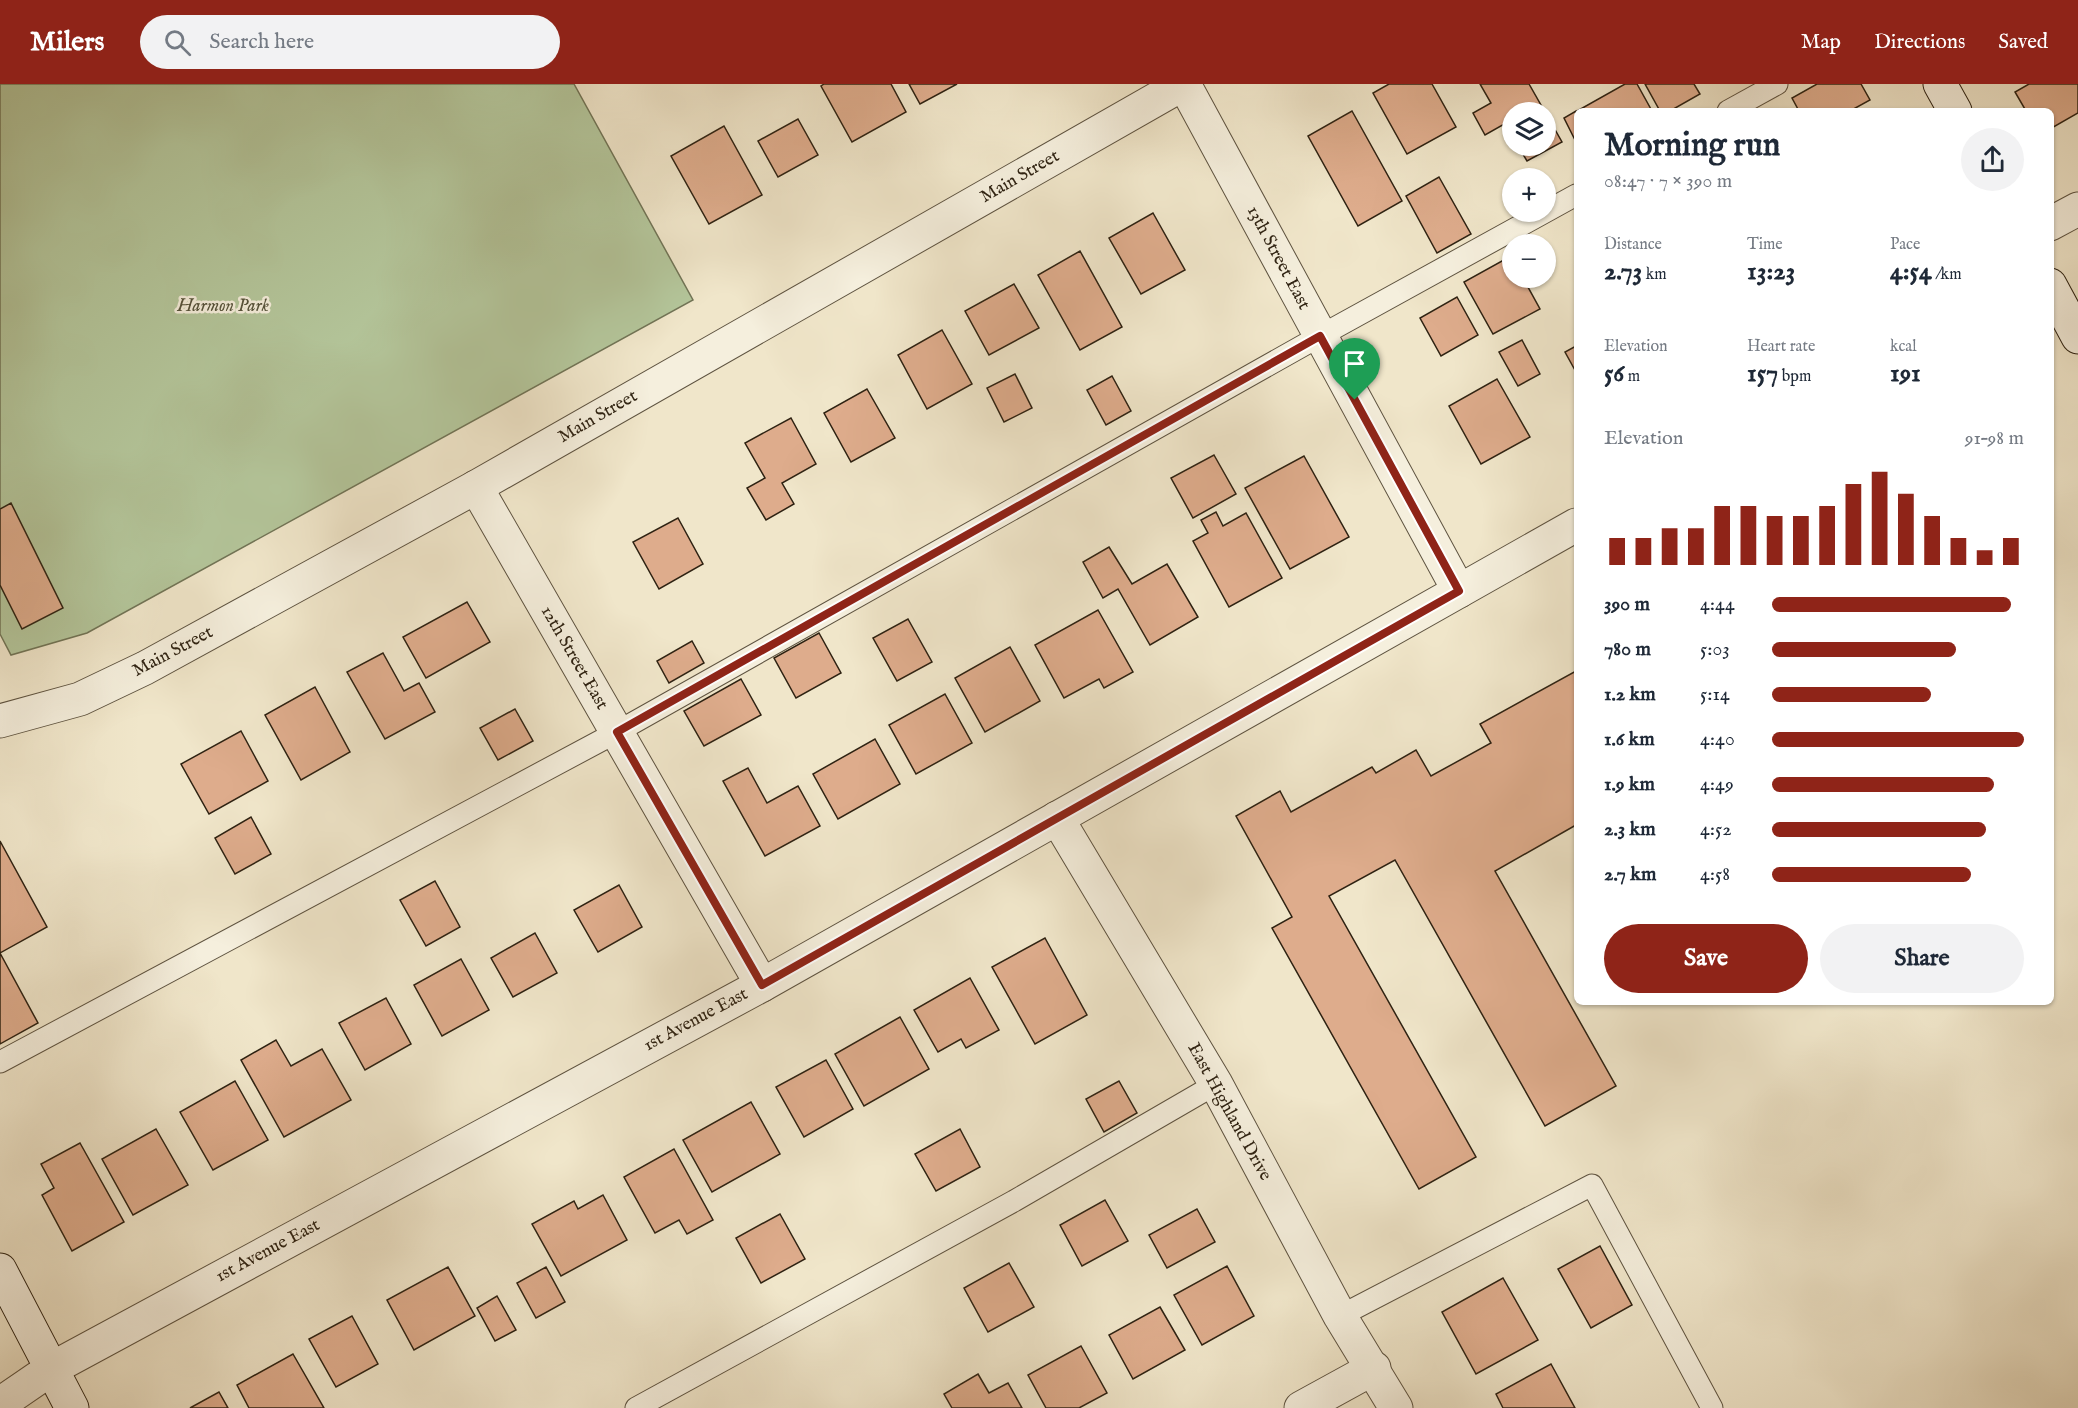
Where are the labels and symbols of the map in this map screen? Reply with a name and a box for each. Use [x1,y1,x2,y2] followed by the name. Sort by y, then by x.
[976,145,1064,209] street label: Main Street
[1241,202,1315,314] street label: 13th Street East
[176,295,269,318] park label: Harmon Park
[1329,338,1380,400] pin
[554,385,642,449] street label: Main Street
[535,602,613,714] street label: 12th Street East
[129,621,217,683] street label: Main Street
[640,983,752,1057] street label: 1st Avenue East
[1182,1039,1276,1185] street label: East Highland Drive
[212,1214,324,1288] street label: 1st Avenue East

